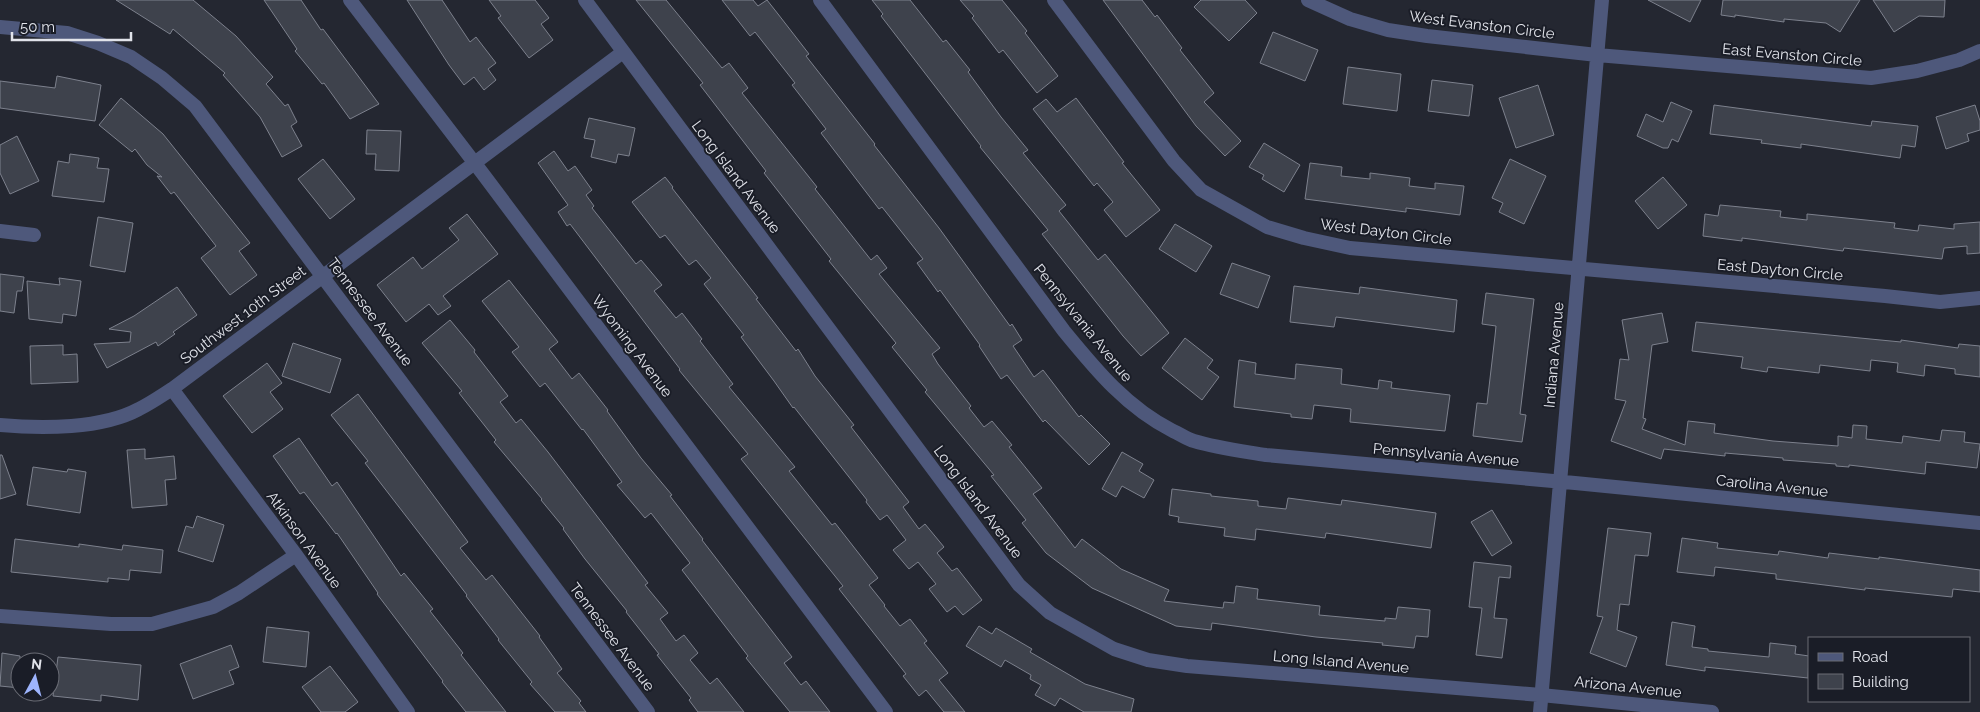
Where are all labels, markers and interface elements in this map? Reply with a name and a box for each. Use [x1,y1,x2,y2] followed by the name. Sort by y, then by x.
[1408,7,1556,43] street label: West Evanston Circle
[12,10,131,42] scale bar
[20,18,55,36] text: 50 m
[1721,40,1863,70] street label: East Evanston Circle
[688,117,784,237] street label: Long Island Avenue
[1319,215,1453,249] street label: West Dayton Circle
[323,254,417,370] street label: Tennessee Avenue
[1716,256,1844,284] street label: East Dayton Circle
[1030,260,1136,386] street label: Pennsylvania Avenue
[177,262,309,368] street label: Southwest 10th Street
[588,291,676,401] street label: Wyoming Avenue
[1540,301,1568,409] street label: Indiana Avenue
[1372,440,1520,470] street label: Pennsylvania Avenue
[930,442,1026,562] street label: Long Island Avenue
[1715,471,1829,501] street label: Carolina Avenue
[263,488,345,592] street label: Atkinson Avenue
[565,579,659,695] street label: Tennessee Avenue
[1808,637,1970,702] legend
[1272,647,1410,677] street label: Long Island Avenue
[1852,648,1888,666] text: Road
[10,652,60,702] north arrow
[30,656,43,673] text: N
[1573,672,1683,702] street label: Arizona Avenue
[1852,673,1909,691] text: Building

